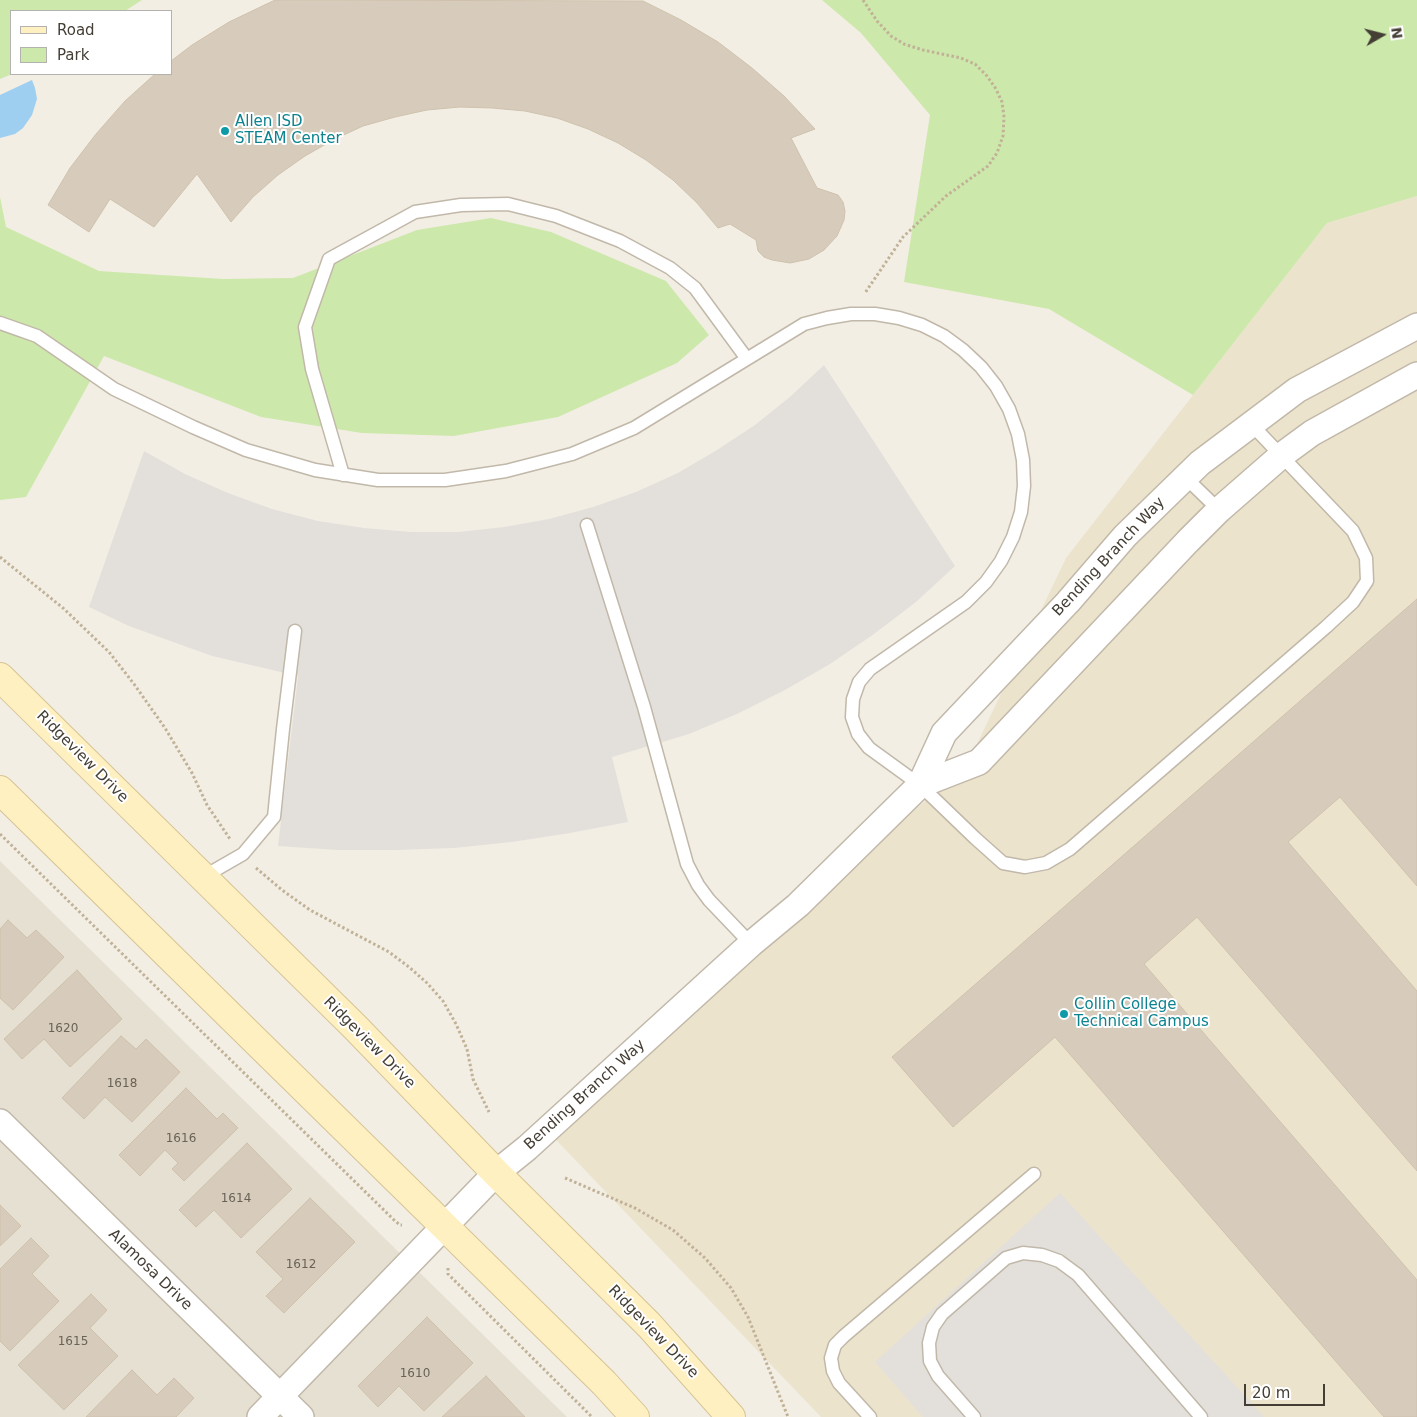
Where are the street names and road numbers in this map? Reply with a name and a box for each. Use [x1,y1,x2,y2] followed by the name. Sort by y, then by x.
[1049,494,1169,620] street label: Bending Branch Way
[32,707,132,807] street label: Ridgeview Drive
[319,993,419,1093] street label: Ridgeview Drive
[521,1036,649,1154] street label: Bending Branch Way
[104,1226,196,1314] street label: Alamosa Drive
[604,1282,702,1382] street label: Ridgeview Drive

